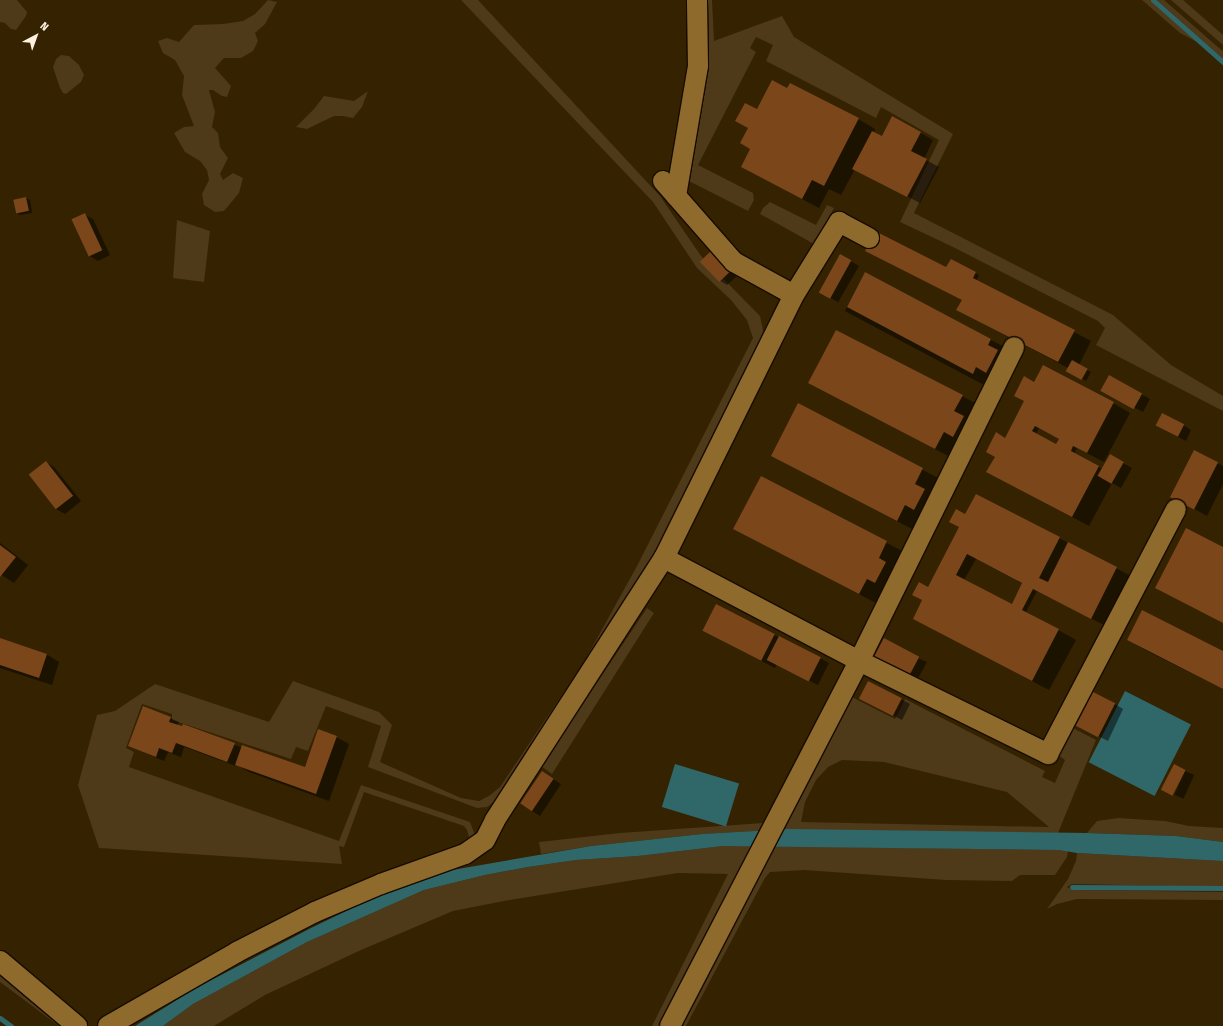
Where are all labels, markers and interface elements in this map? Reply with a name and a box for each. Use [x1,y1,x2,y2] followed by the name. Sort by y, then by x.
[16,16,56,56] north arrow
[37,19,51,34] text: N

